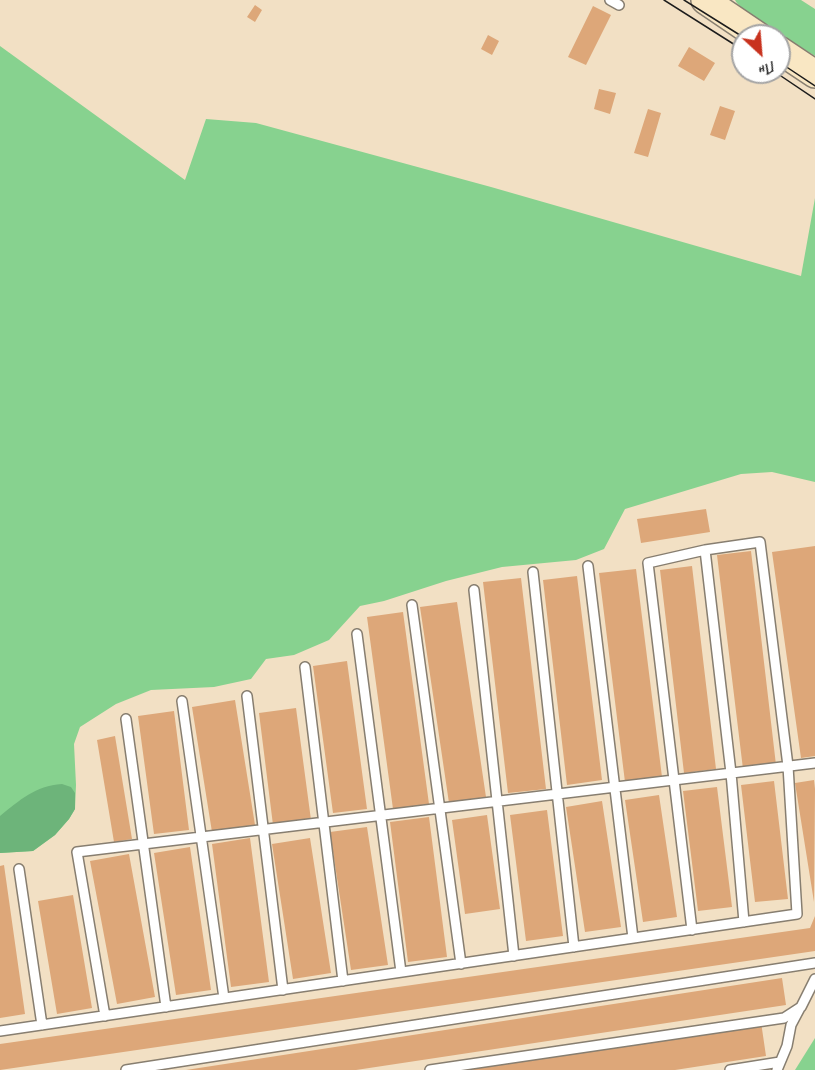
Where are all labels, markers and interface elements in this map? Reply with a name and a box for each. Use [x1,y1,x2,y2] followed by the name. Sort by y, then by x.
[731,24,791,84] north arrow
[756,56,780,81] text: Пн

